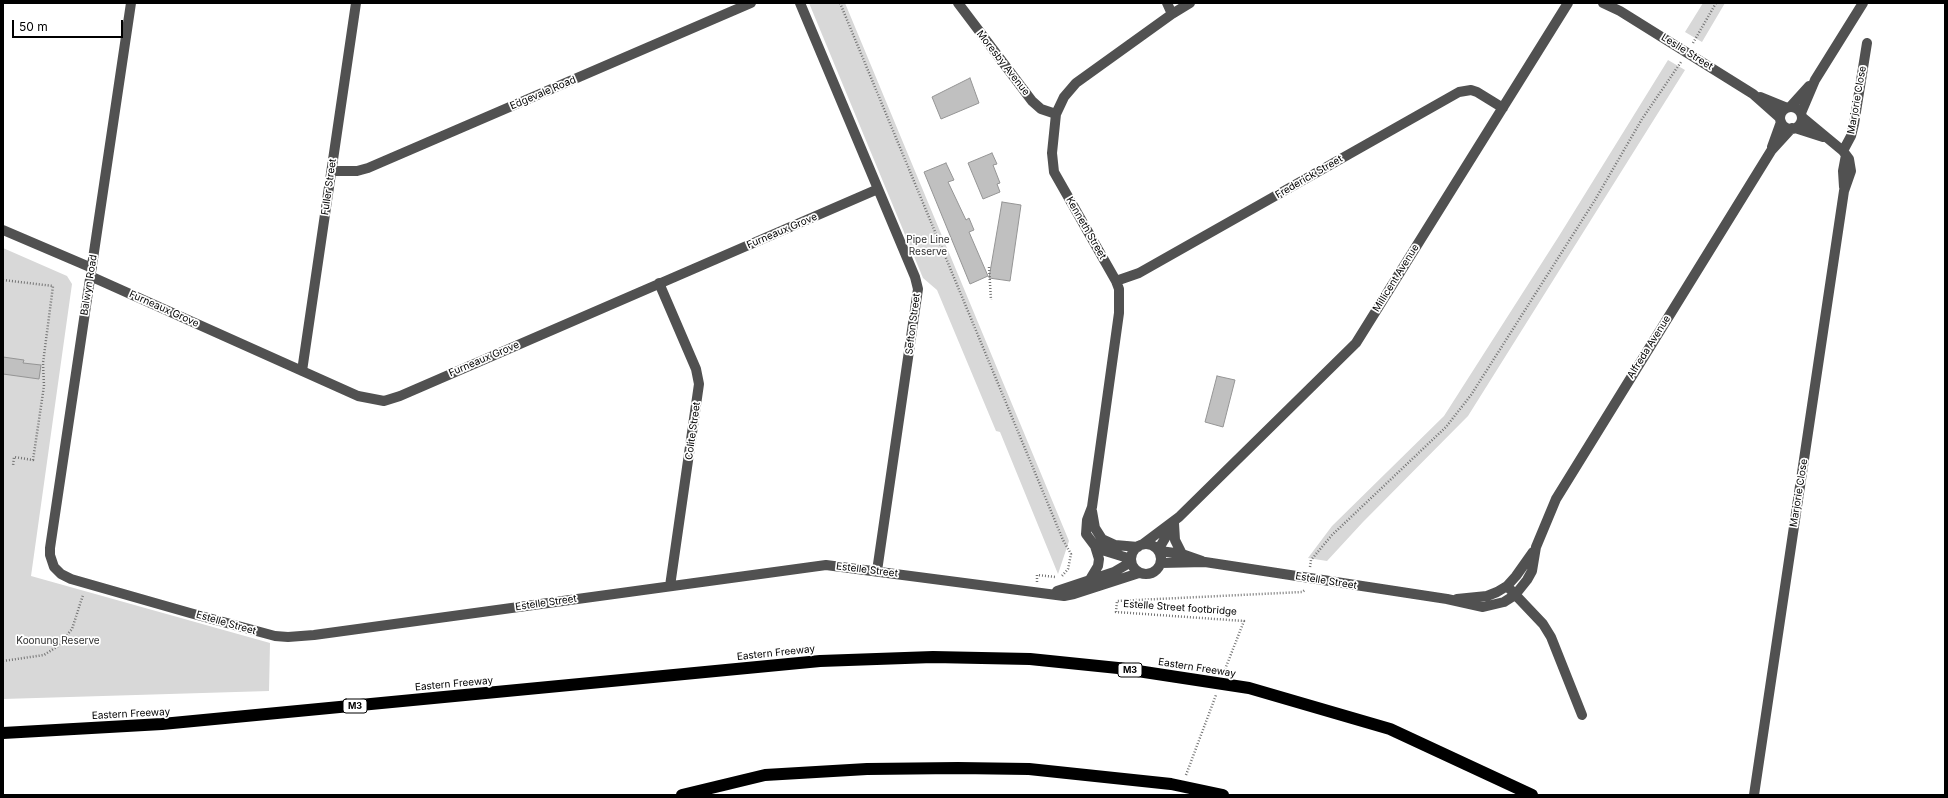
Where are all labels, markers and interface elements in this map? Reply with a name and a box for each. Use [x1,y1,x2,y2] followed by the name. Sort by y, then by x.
[14,12,125,38] scale bar
[19,19,48,34] text: 50 m
[974,28,1032,98] street label: Moresby Avenue
[1659,31,1715,73] street label: Leslie Street
[1845,65,1869,135] street label: Marjorie Close
[508,74,578,112] street label: Edgevale Road
[1273,153,1345,201] street label: Frederick Street
[319,158,339,216] street label: Fuller Street
[1063,195,1109,261] street label: Kenneth Street
[745,211,819,251] street label: Furneaux Grove
[906,234,950,258] park label: Pipe Line Reserve
[1370,242,1422,314] street label: Millicent Avenue
[78,254,100,316] street label: Balwyn Road
[127,288,201,330] street label: Furneaux Grove
[903,293,923,355] street label: Sefton Street
[1625,313,1673,381] street label: Alfreda Avenue
[447,339,521,379] street label: Furneaux Grove
[683,401,703,461] street label: Colite Street
[1788,458,1810,528] street label: Marjorie Close
[836,560,898,580] street label: Estelle Street
[1294,570,1358,592] street label: Estelle Street
[514,593,578,613] street label: Estelle Street
[1123,598,1237,618] street label: Estelle Street footbridge
[195,609,257,637] street label: Estelle Street
[16,635,100,647] park label: Koonung Reserve
[736,643,816,663] street label: Eastern Freeway
[1157,656,1237,680] street label: Eastern Freeway
[1118,663,1142,677] road number: M3
[414,675,494,693] street label: Eastern Freeway
[343,699,367,713] road number: M3
[91,706,171,722] street label: Eastern Freeway

